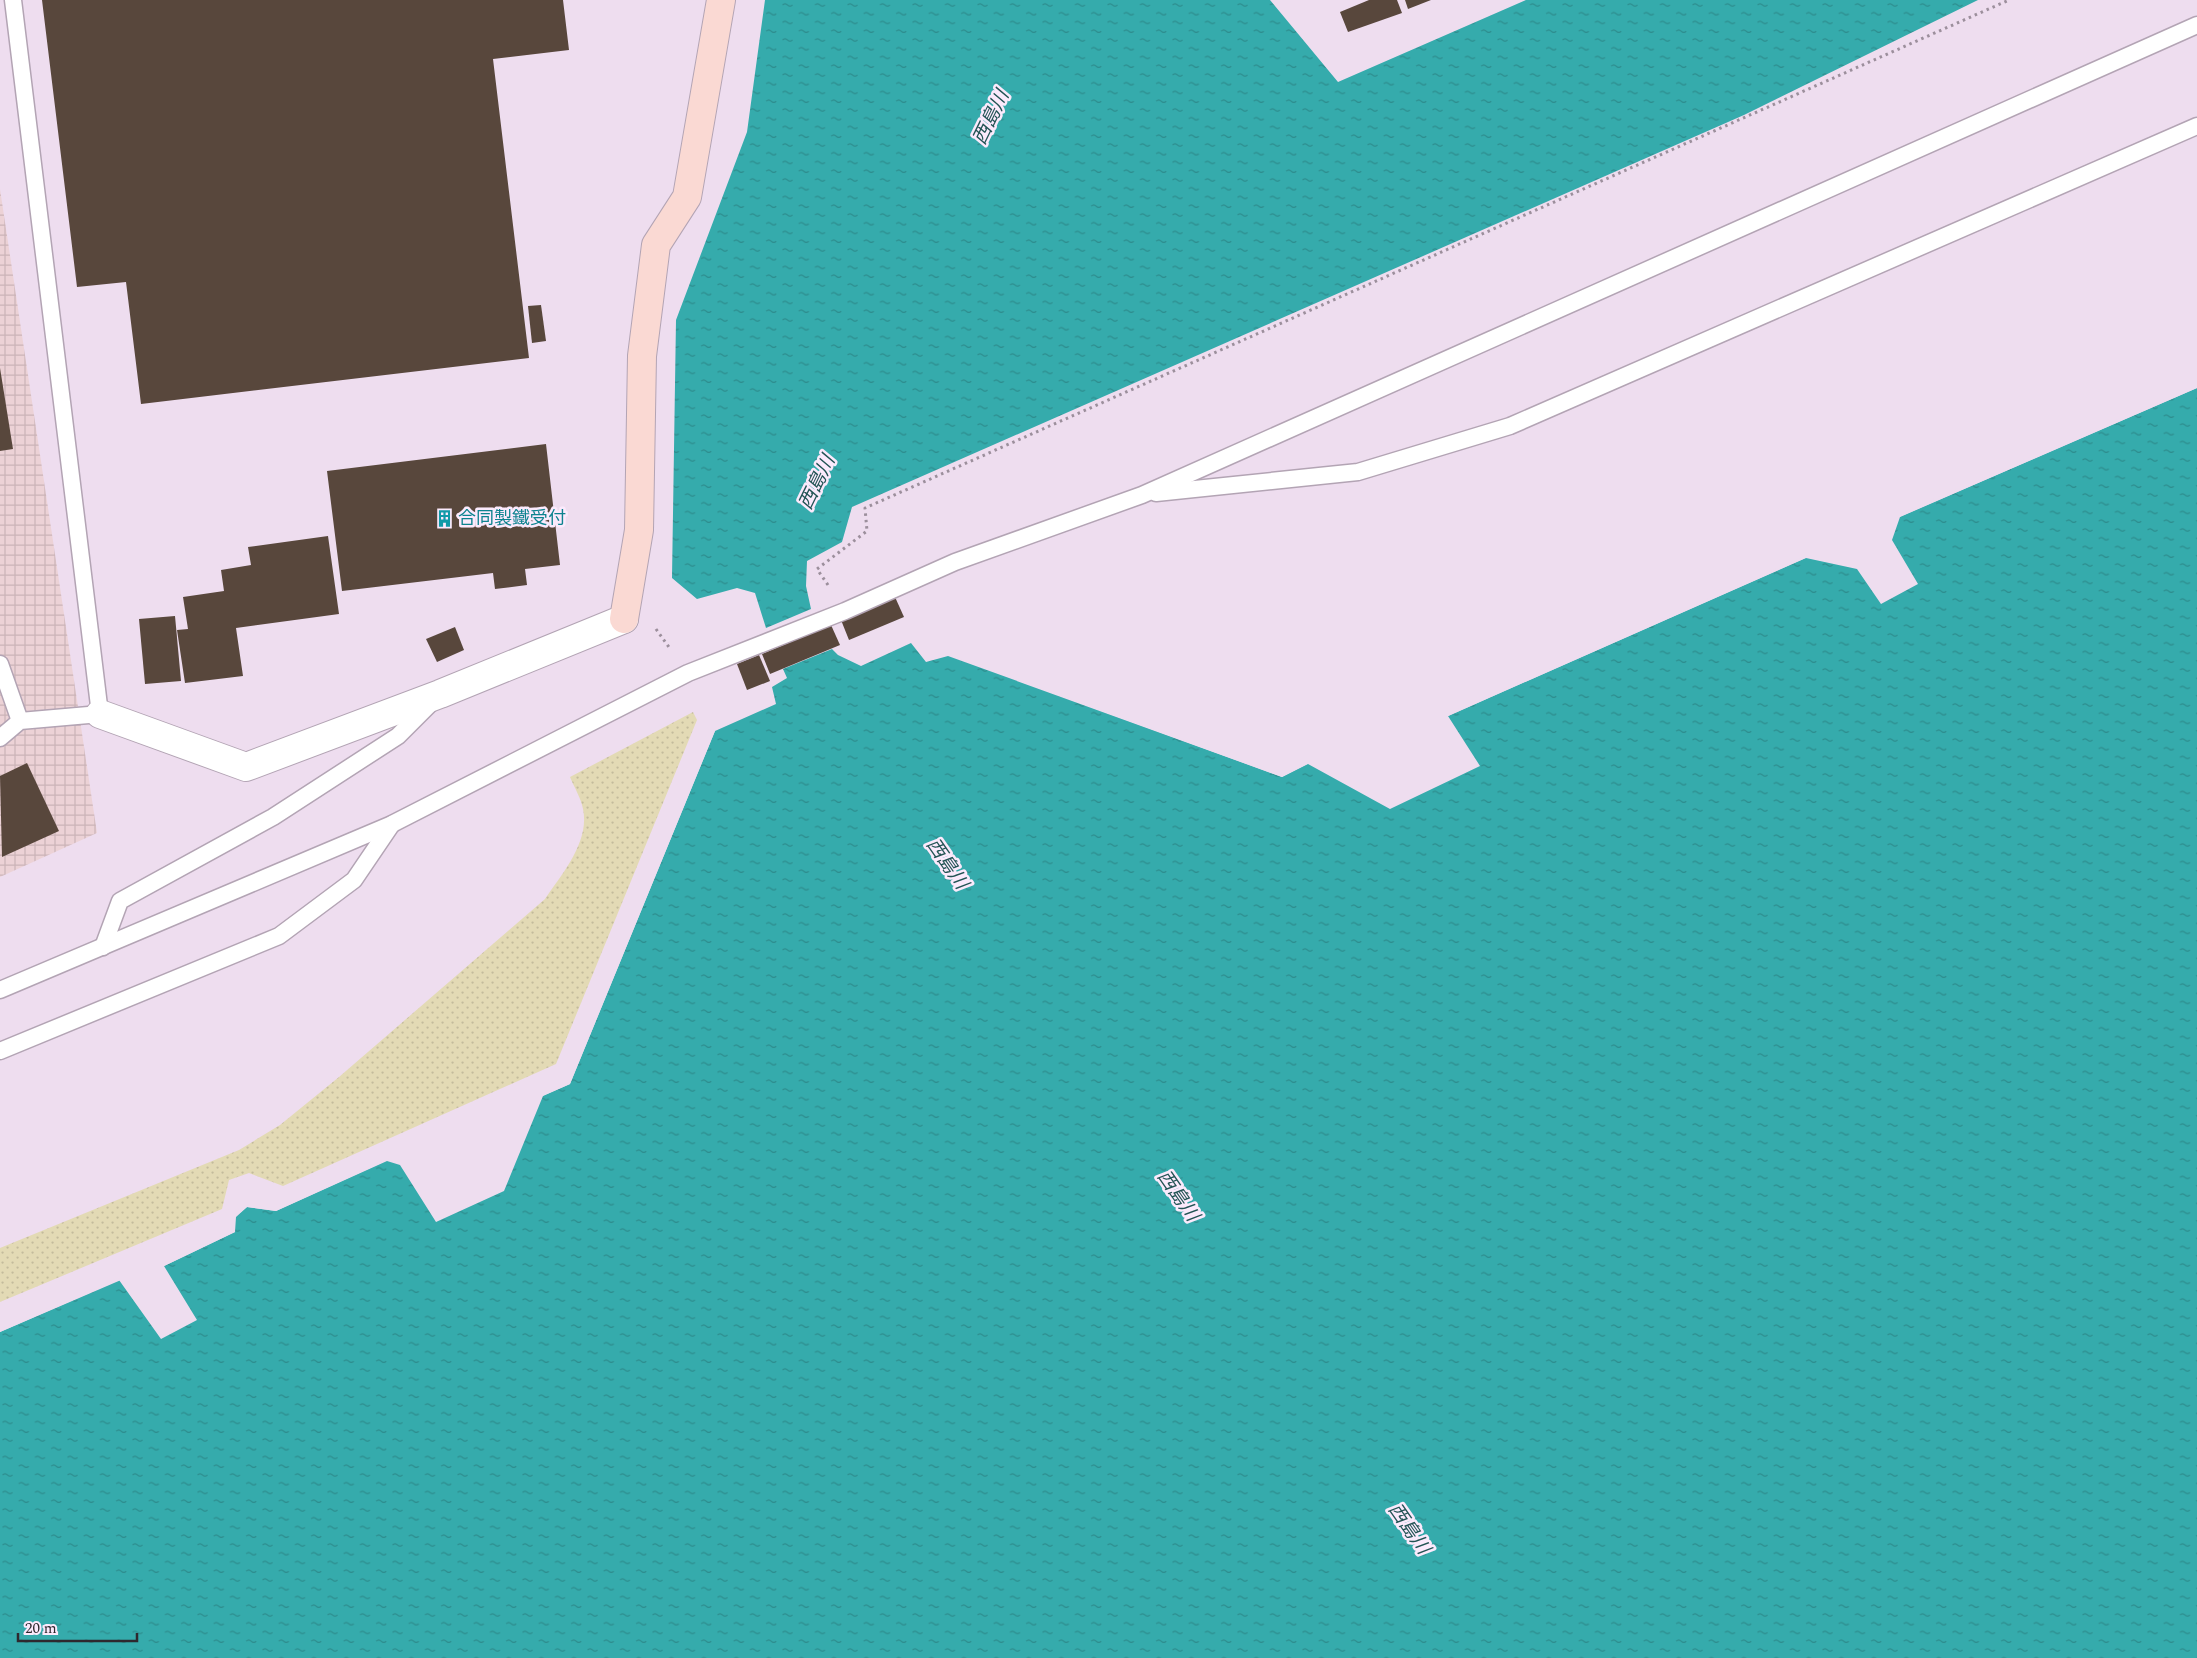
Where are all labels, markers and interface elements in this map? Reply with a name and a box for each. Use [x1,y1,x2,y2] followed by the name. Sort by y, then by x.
[966,84,1018,150] water label: 西島川
[792,449,844,515] water label: 西島川
[458,505,566,532] place label: 合同製鐵受付
[434,508,454,528] building icon: 合同製鐵受付
[919,832,976,897] water label: 西島川
[1150,1164,1207,1229] water label: 西島川
[1381,1497,1438,1562] water label: 西島川
[18,1610,136,1642] scale bar
[25,1617,57,1640] text: 20 m

